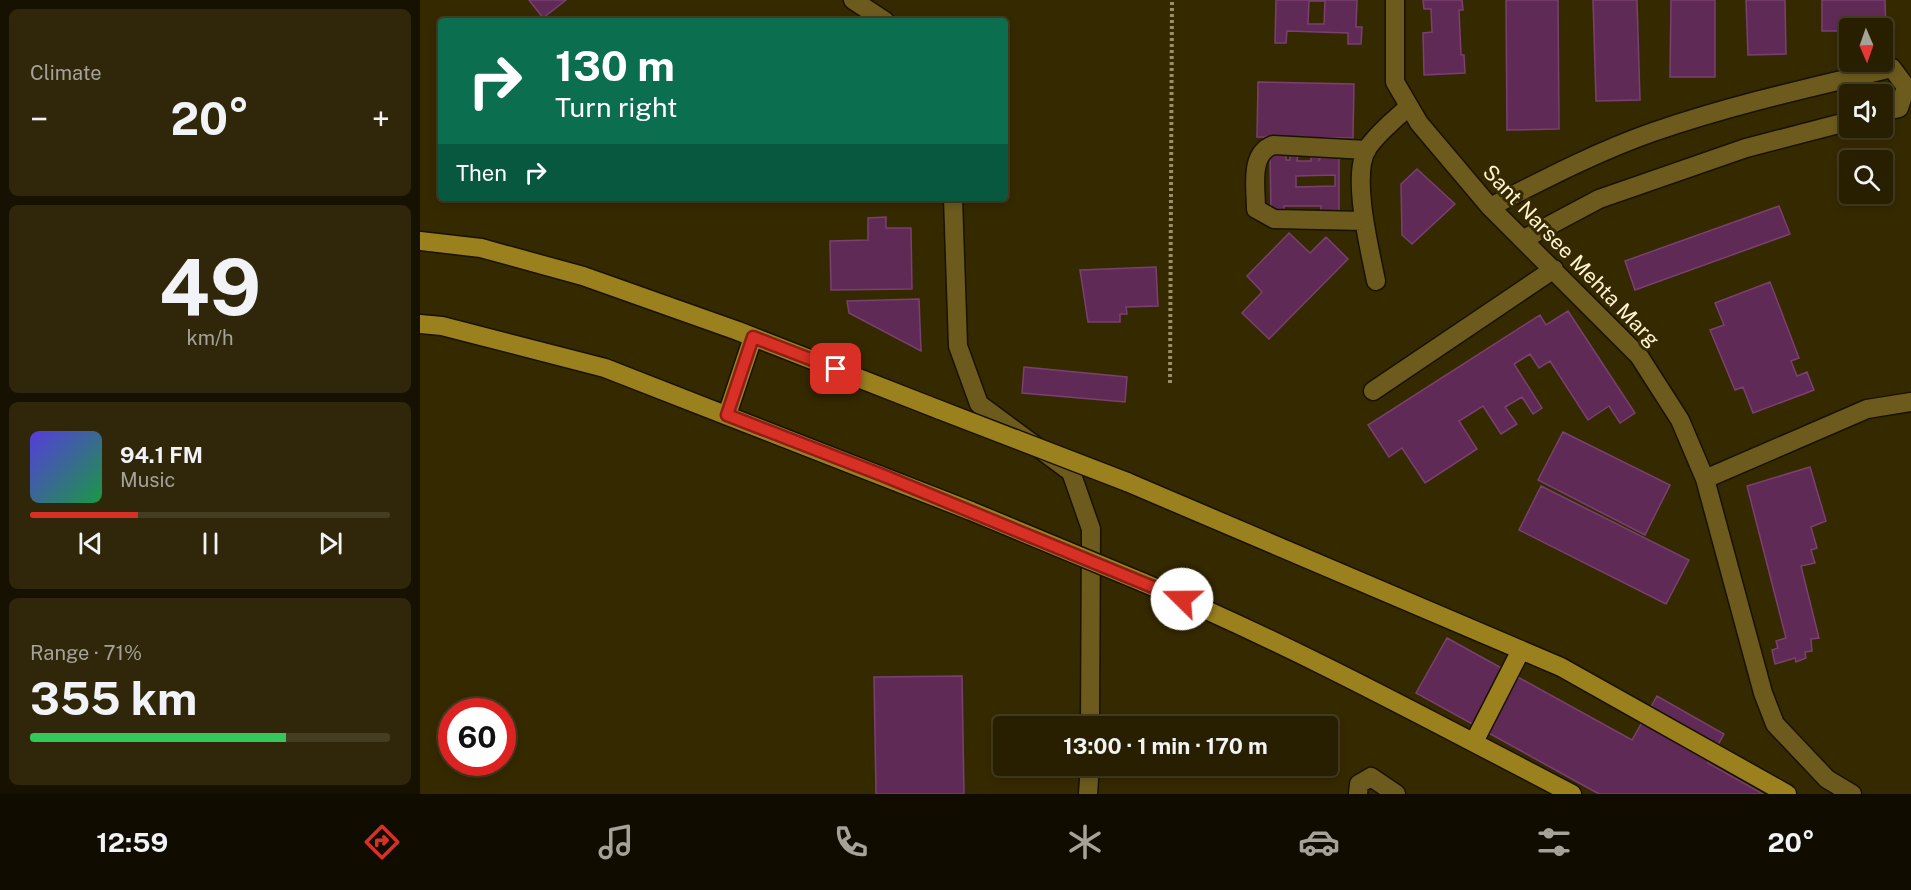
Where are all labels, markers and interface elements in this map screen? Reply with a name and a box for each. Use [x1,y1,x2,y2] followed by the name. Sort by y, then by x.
[1839,18,1893,72] north arrow
[1839,18,1893,204] map controls
[555,41,675,90] text: 130 m
[456,42,534,120] icon: right
[30,61,102,85] text: Climate
[1839,84,1893,138] button: sound
[555,91,678,123] text: Turn right
[171,92,249,145] text: 20°
[30,100,48,138] text: −
[372,100,390,138] text: +
[1839,150,1893,204] button: search
[519,156,552,189] icon: right
[1478,159,1665,352] street label: Sant Narsee Mehta Marg
[456,160,507,186] text: Then
[159,241,261,333] text: 49
[186,326,234,350] text: km/h
[810,343,861,394] pin
[819,352,852,385] icon: arrive
[120,442,203,468] text: 94.1 FM
[120,468,175,492] text: Music
[74,527,107,560] icon: previous
[194,527,227,560] icon: pause
[314,527,347,560] icon: next
[1150,567,1214,631] position arrow
[30,641,142,665] text: Range · 71%
[30,672,197,725] text: 355 km
[438,698,516,776] speed limit sign: 60
[1063,733,1268,759] text: 13:00 · 1 min · 170 m
[361,821,403,863] icon: directions
[595,821,637,863] icon: music
[830,821,872,863] icon: phone
[1064,821,1106,863] icon: climate
[1298,821,1340,863] icon: car
[1533,821,1575,863] icon: filters
[96,826,168,858] text: 12:59
[1767,826,1815,858] text: 20°

